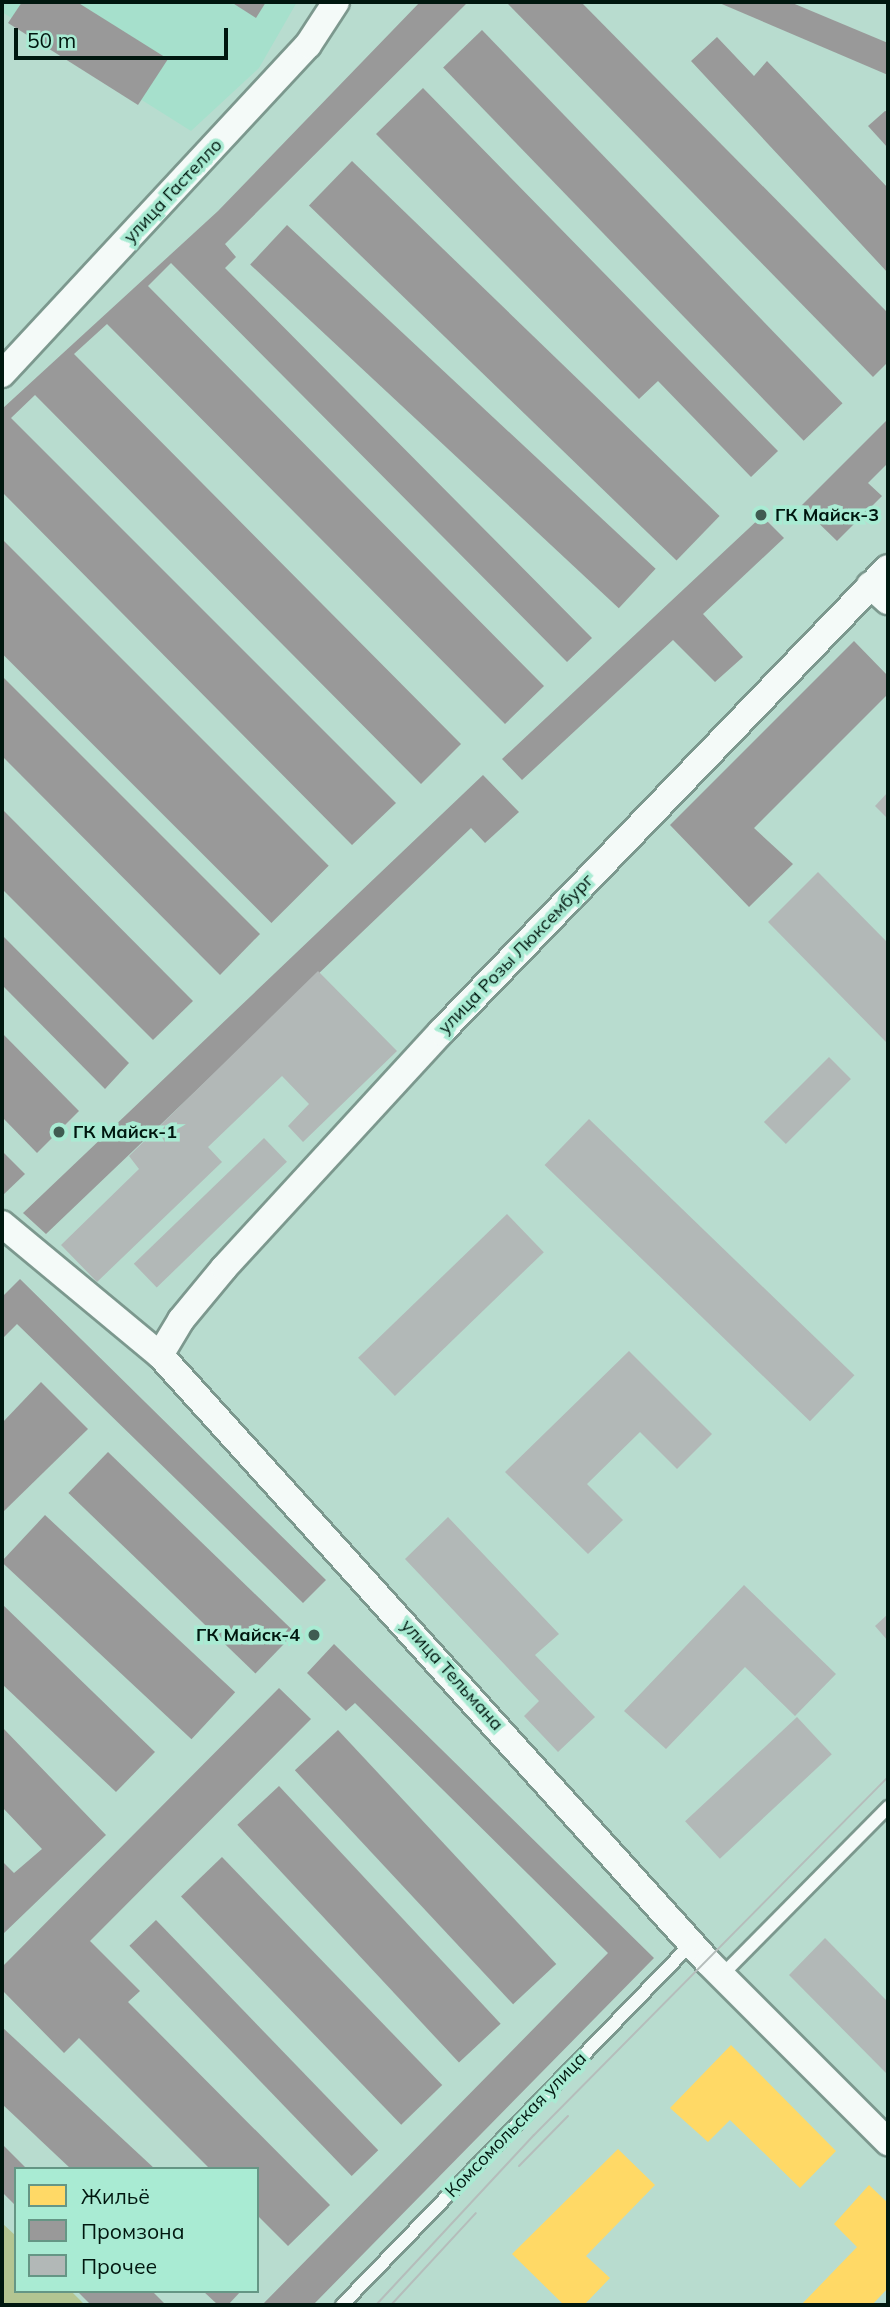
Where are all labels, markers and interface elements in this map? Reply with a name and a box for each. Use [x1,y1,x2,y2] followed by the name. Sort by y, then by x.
[18,14,231,58] scale bar
[27,27,76,53] text: 50 m
[119,134,227,248] street label: улица Гастелло
[775,504,879,526] place label: ГК Майск-3
[753,507,769,523] marker: ГК Майск-3
[434,869,598,1039] street label: улица Розы Люксембург
[73,1121,177,1143] place label: ГК Майск-1
[51,1124,67,1140] marker: ГК Майск-1
[396,1615,508,1735] street label: улица Тельмана
[196,1624,300,1646] place label: ГК Майск-4
[306,1627,322,1643] marker: ГК Майск-4
[441,2048,591,2202] street label: Комсомольская улица
[14,2167,259,2293] legend
[81,2183,150,2209] text: Жильё
[81,2218,184,2244] text: Промзона
[81,2253,157,2279] text: Прочее

